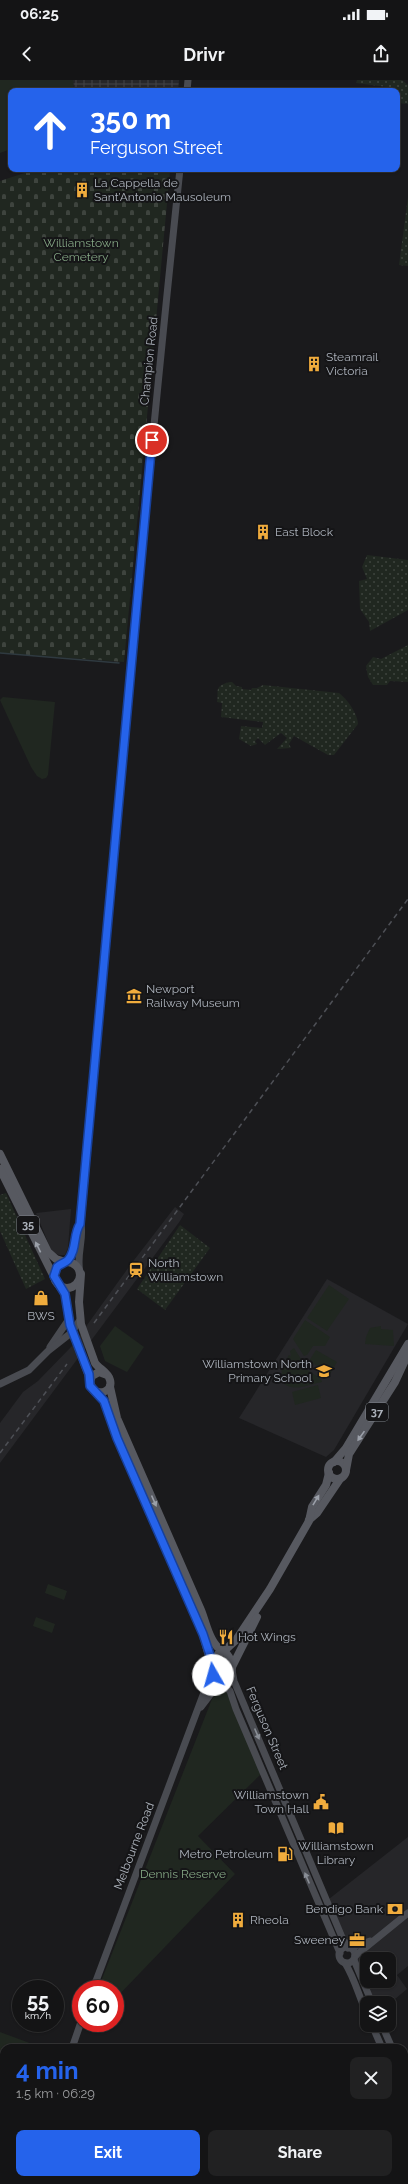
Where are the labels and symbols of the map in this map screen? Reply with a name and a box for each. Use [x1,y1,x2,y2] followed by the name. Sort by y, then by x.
[94,176,231,204] place label: La Cappella de Sant’Antonio Mausoleum
[73,181,91,199] building icon: La Cappella de Sant’Antonio Mausoleum
[43,236,119,264] park label: Williamstown Cemetery
[137,316,161,406] street label: Champion Road
[326,350,379,378] place label: Steamrail Victoria
[305,355,323,373] building icon: Steamrail Victoria
[135,423,169,457] pin
[254,523,272,541] building icon: East Block
[275,525,334,539] place label: East Block
[146,982,240,1010] place label: Newport Railway Museum
[125,987,143,1005] museum icon: Newport Railway Museum
[17,1216,39,1234] road number: 35
[35,1241,41,1253] one-way arrow
[148,1256,223,1284] place label: North Williamstown
[127,1261,145,1279] station icon: North Williamstown
[32,1289,50,1307] shop icon: BWS
[27,1309,55,1323] place label: BWS
[202,1357,313,1385] place label: Williamstown North Primary School
[315,1362,333,1380] school or university icon: Williamstown North Primary School
[366,1403,388,1421] road number: 37
[357,1431,365,1442] one-way arrow
[313,1495,320,1506] one-way arrow
[151,1496,157,1507] one-way arrow
[217,1628,235,1646] restaurant icon: Hot Wings
[238,1630,296,1644] place label: Hot Wings
[192,1654,234,1696] position arrow
[243,1684,291,1772] street label: Ferguson Street
[254,1729,260,1740] one-way arrow
[234,1788,310,1816] place label: Williamstown Town Hall
[312,1793,330,1811] public building icon: Williamstown Town Hall
[111,1800,157,1892] street label: Melbourne Road
[327,1819,345,1837] library icon: Williamstown Library
[298,1839,374,1867] place label: Williamstown Library
[276,1845,294,1863] fuel station icon: Metro Petroleum
[179,1847,273,1861] place label: Metro Petroleum
[140,1867,226,1881] park label: Dennis Reserve
[304,1871,310,1883] one-way arrow
[386,1900,404,1918] bank icon: Bendigo Bank
[305,1902,384,1916] place label: Bendigo Bank
[229,1911,247,1929] building icon: Rheola
[250,1913,289,1927] place label: Rheola
[348,1931,366,1949] office icon: Sweeney
[294,1933,345,1947] place label: Sweeney
[72,1980,124,2032] speed limit sign: 60

